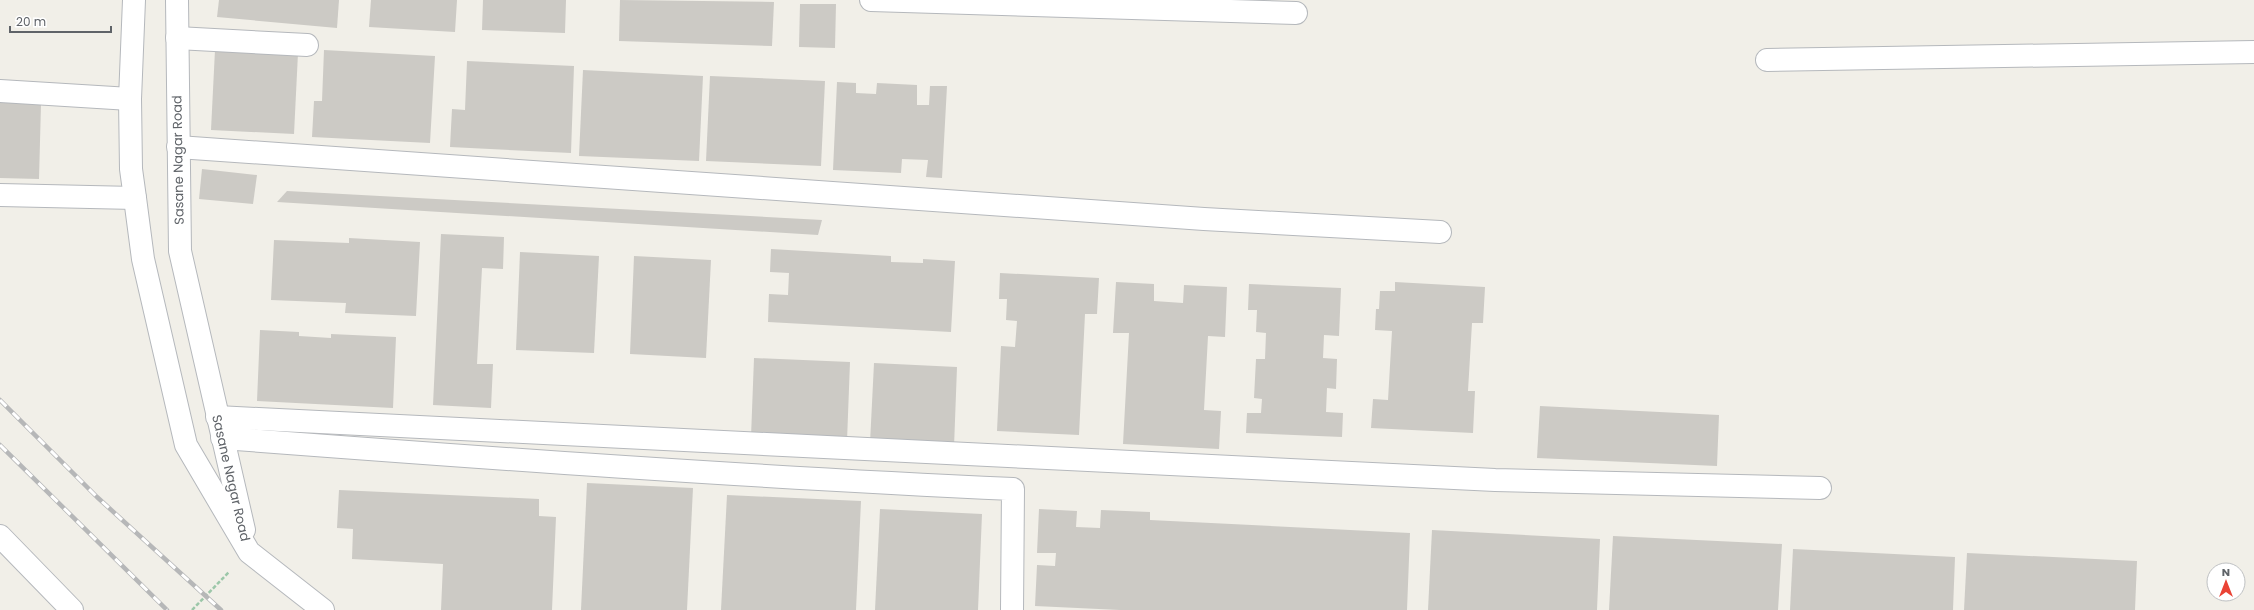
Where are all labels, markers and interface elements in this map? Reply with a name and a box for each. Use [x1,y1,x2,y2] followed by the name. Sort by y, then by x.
[10,8,111,34] scale bar
[16,13,46,30] text: 20 m
[167,95,189,225] street label: Sasane Nagar Road
[207,413,255,543] street label: Sasane Nagar Road
[2206,562,2246,602] north arrow
[2222,564,2230,580] text: N

